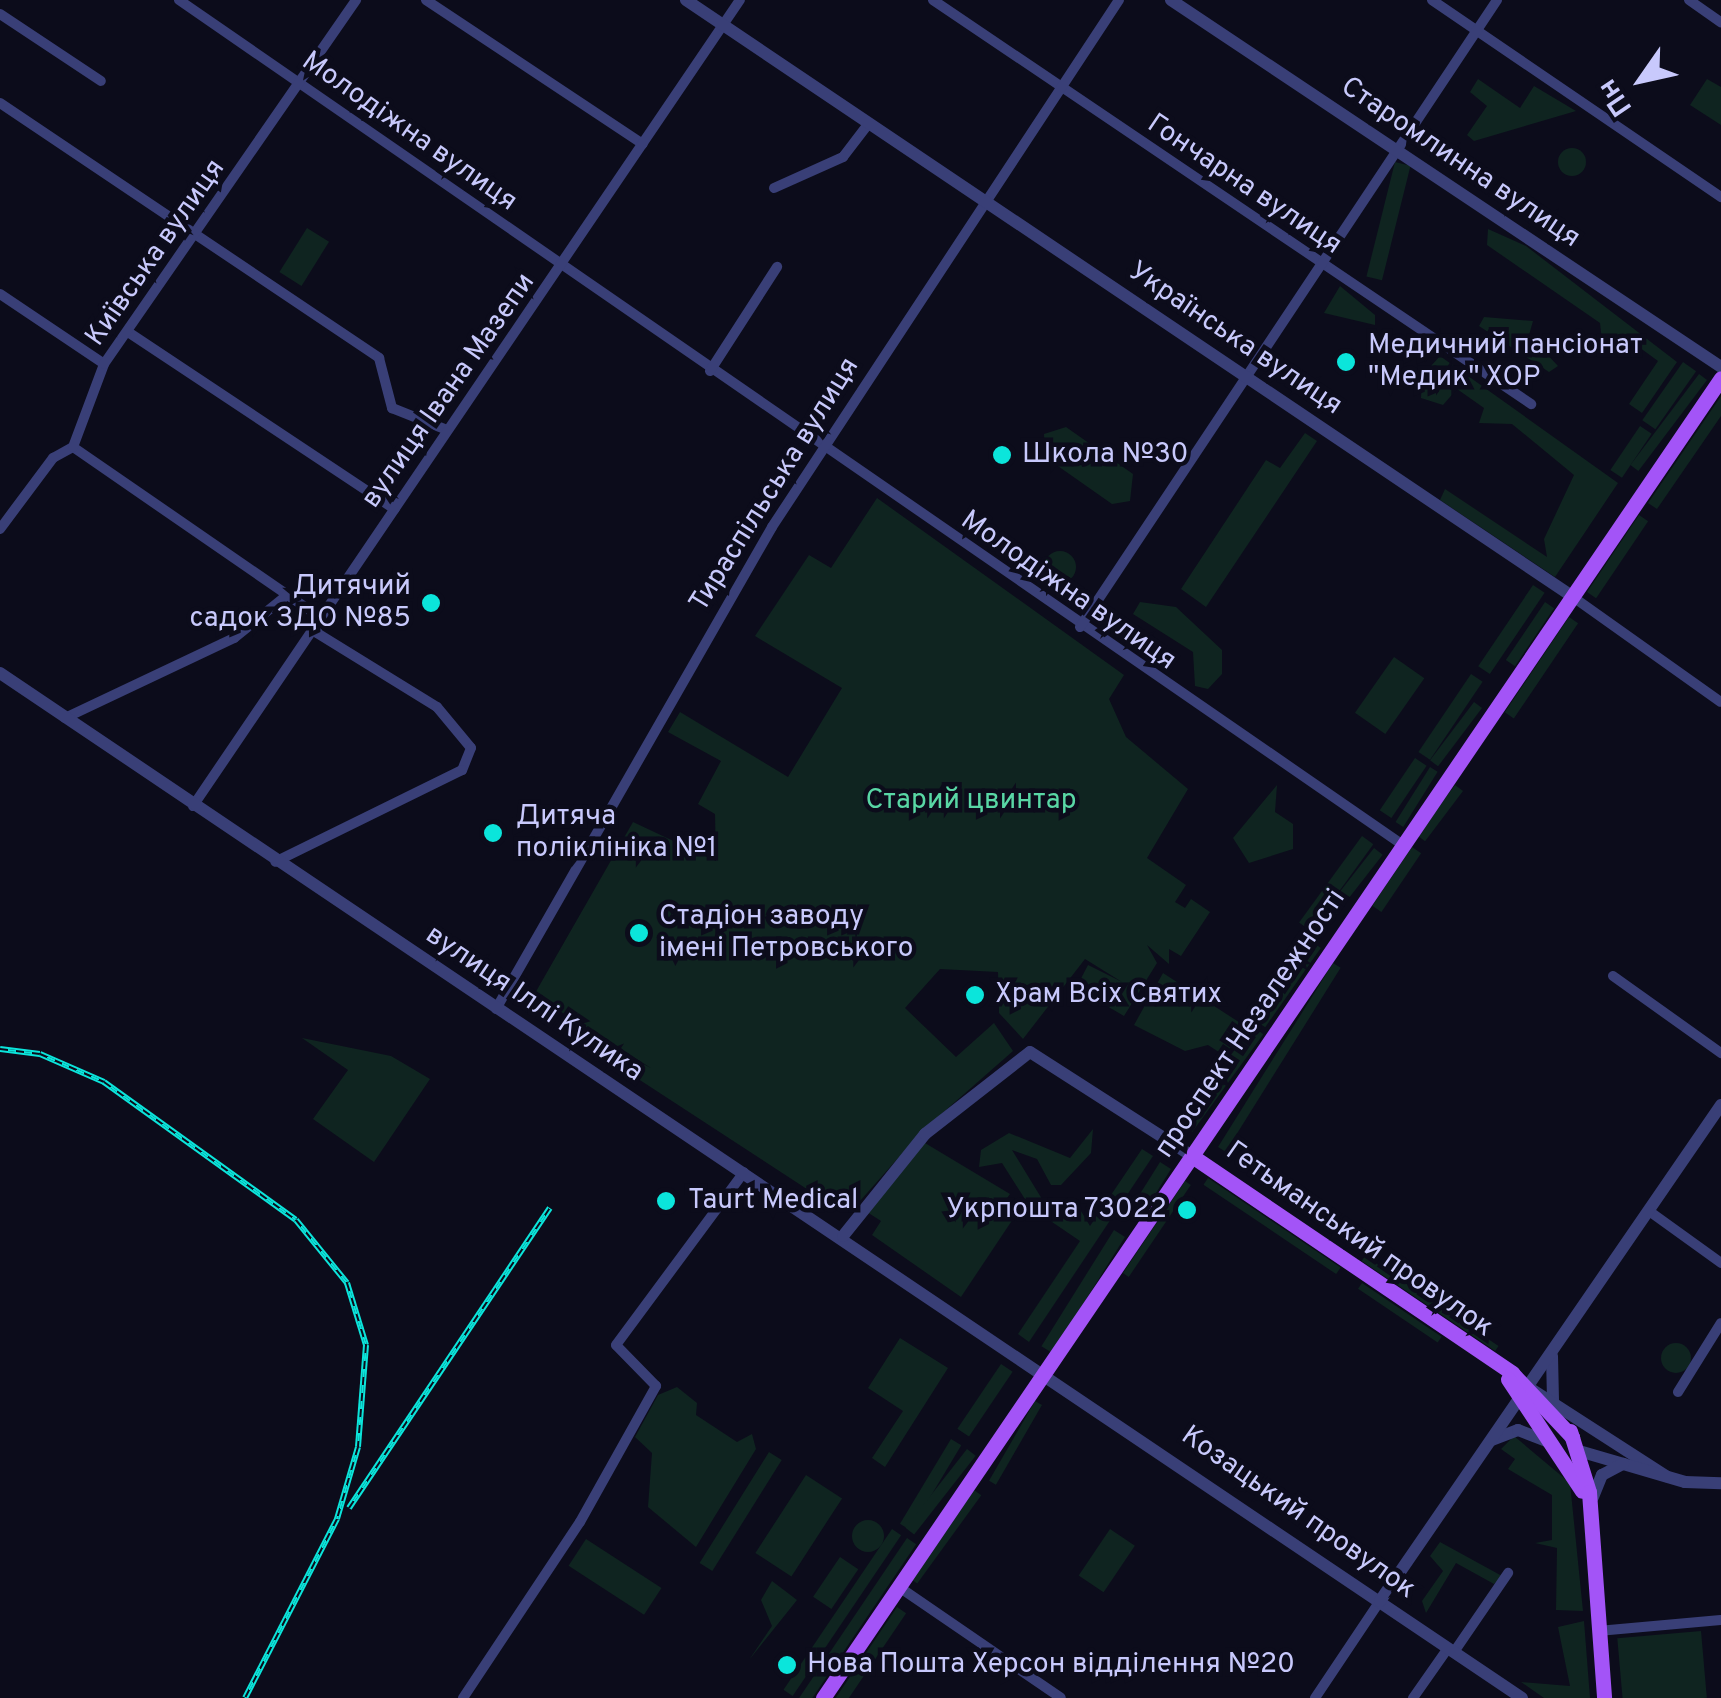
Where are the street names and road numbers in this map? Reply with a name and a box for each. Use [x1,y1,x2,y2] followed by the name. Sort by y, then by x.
[295,45,523,219] street label: Молодіжна вулиця
[1334,70,1586,256] street label: Старомлинна вулиця
[1140,107,1348,263] street label: Гончарна вулиця
[79,153,233,353] street label: Київська вулиця
[1122,255,1348,423] street label: Українська вулиця
[355,267,543,515] street label: вулиця Івана Мазепи
[683,352,867,618] street label: Тираспільська вулиця
[954,504,1182,678] street label: Молодіжна вулиця
[1148,883,1354,1165] street label: проспект Незалежності
[419,919,649,1089] street label: вулиця Іллі Кулика
[1219,1135,1499,1345] street label: Гетьманський провулок
[1174,1419,1422,1607] street label: Козацький провулок

